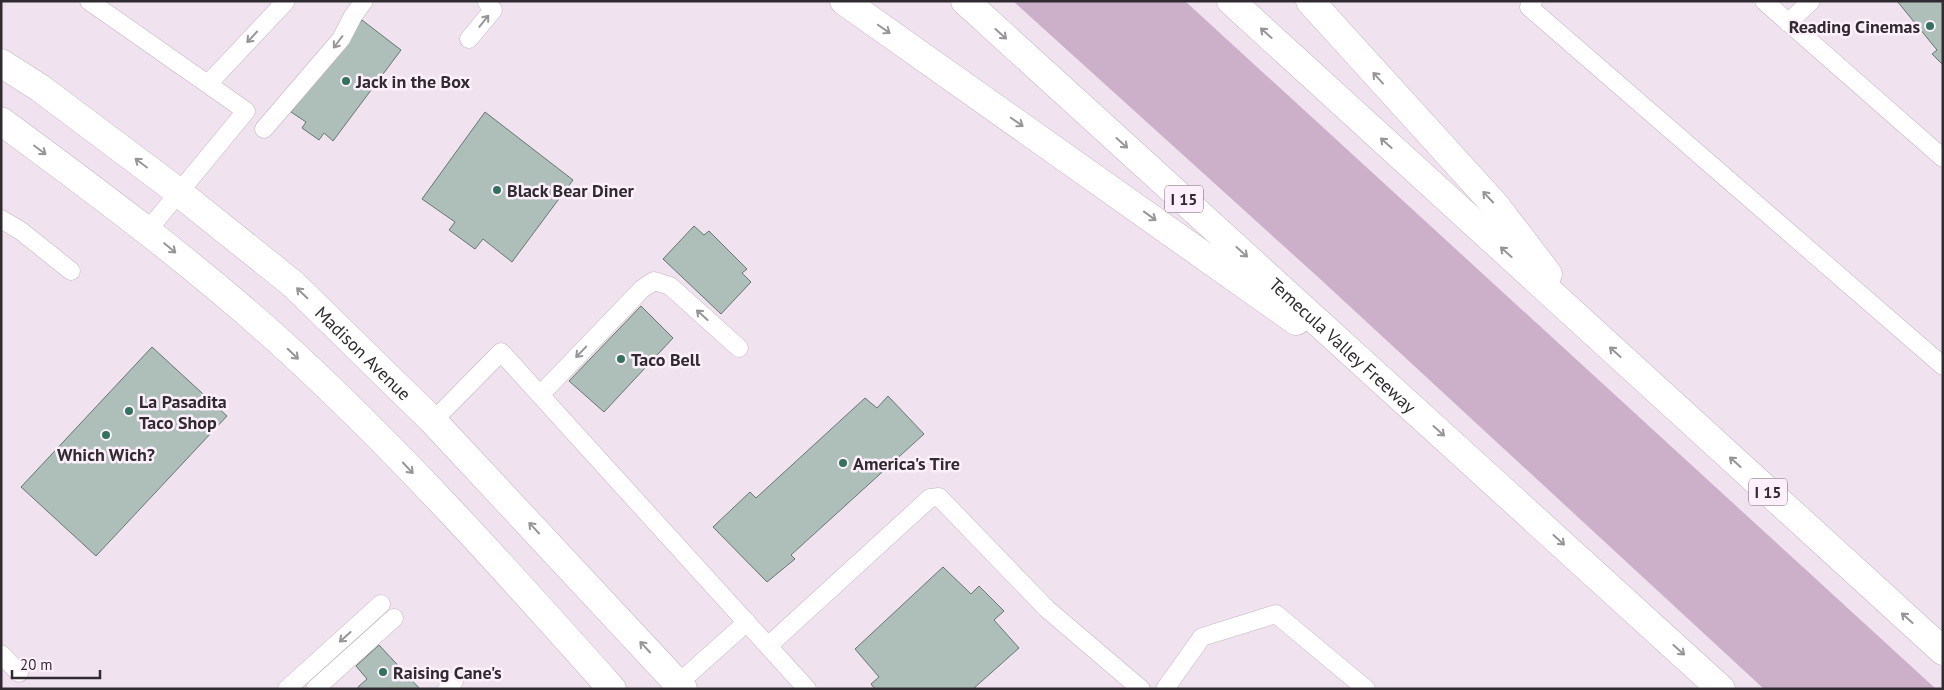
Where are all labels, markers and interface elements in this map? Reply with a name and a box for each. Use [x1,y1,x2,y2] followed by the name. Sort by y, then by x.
[479,14,490,27] one-way arrow
[1789,15,1920,38] place label: Reading Cinemas
[1924,20,1936,32] marker: Reading Cinemas
[877,24,891,34] one-way arrow
[1259,27,1272,39] one-way arrow
[995,28,1007,40] one-way arrow
[246,30,258,43] one-way arrow
[332,35,343,48] one-way arrow
[355,70,470,93] place label: Jack in the Box
[1372,71,1384,84] one-way arrow
[340,75,352,87] marker: Jack in the Box
[1010,117,1024,127] one-way arrow
[1115,137,1128,149] one-way arrow
[1379,137,1392,148] one-way arrow
[33,145,47,155] one-way arrow
[135,158,148,169] one-way arrow
[507,179,635,202] place label: Black Bear Diner
[491,184,503,196] marker: Black Bear Diner
[1165,185,1203,212] road number: I 15
[1482,191,1494,204] one-way arrow
[1143,211,1157,221] one-way arrow
[163,243,176,254] one-way arrow
[1236,246,1249,258] one-way arrow
[1499,246,1512,258] one-way arrow
[1265,272,1422,418] street label: Temecula Valley Freeway
[296,287,308,299] one-way arrow
[311,301,416,405] street label: Madison Avenue
[696,309,709,321] one-way arrow
[575,346,587,359] one-way arrow
[1608,346,1621,358] one-way arrow
[286,348,299,360] one-way arrow
[631,348,701,371] place label: Taco Bell
[615,353,627,365] marker: Taco Bell
[139,390,227,434] place label: La Pasadita Taco Shop
[123,405,135,417] marker: La Pasadita Taco Shop
[1432,424,1445,436] one-way arrow
[100,429,112,441] marker: Which Wich?
[57,443,155,466] place label: Which Wich?
[853,452,960,475] place label: America's Tire
[1728,456,1741,467] one-way arrow
[837,457,849,469] marker: America's Tire
[402,462,414,475] one-way arrow
[1749,478,1787,506] road number: I 15
[528,522,540,535] one-way arrow
[1552,534,1565,546] one-way arrow
[1900,612,1913,624] one-way arrow
[338,631,351,643] one-way arrow
[639,641,651,654] one-way arrow
[1672,644,1685,656] one-way arrow
[12,648,100,680] scale bar
[20,655,53,674] text: 20 m
[393,661,502,684] place label: Raising Cane's
[377,666,389,678] marker: Raising Cane's

